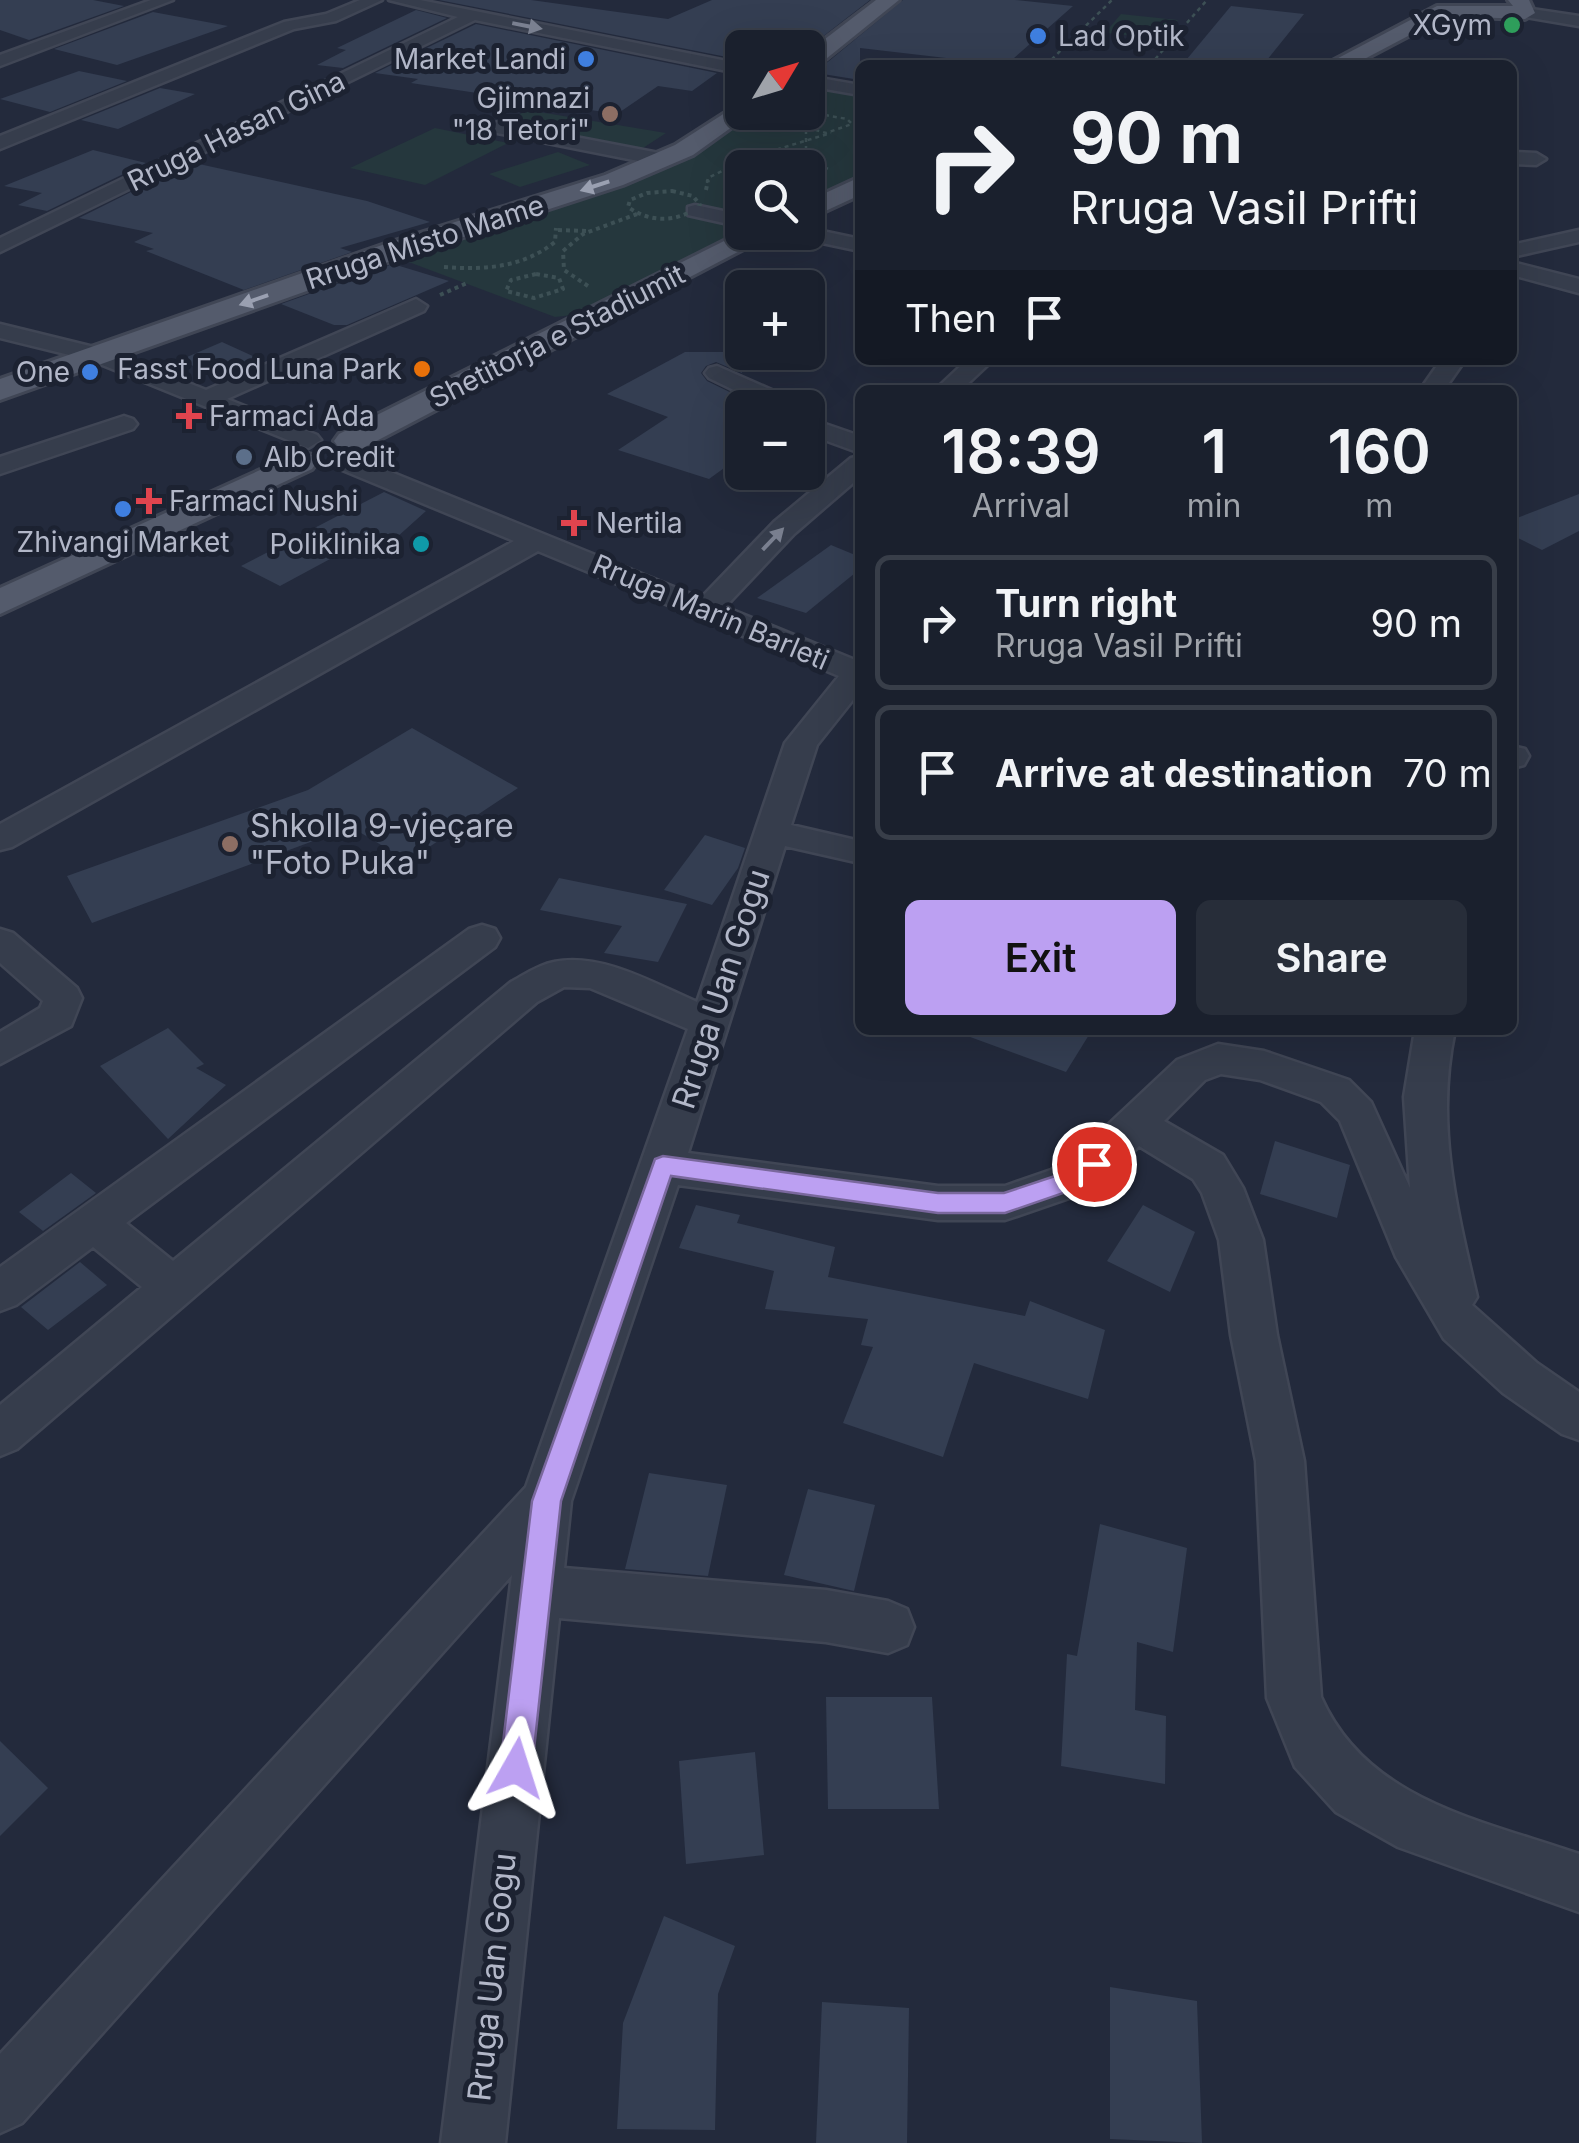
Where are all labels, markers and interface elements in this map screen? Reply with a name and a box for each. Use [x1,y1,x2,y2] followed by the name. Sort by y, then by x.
[1413,8,1492,42] place label: XGym
[1501,14,1523,36] marker: XGym
[512,19,543,35] one-way arrow
[1058,19,1184,53] place label: Lad Optik
[1027,25,1049,47] marker: Lad Optik
[725,30,825,130] north arrow
[725,30,825,490] map controls
[394,42,566,76] place label: Market Landi
[575,48,597,70] marker: Market Landi
[122,64,350,198] street label: Rruga Hasan Gina
[452,81,590,147] place label: Gjimnazi "18 Tetori"
[1070,95,1243,180] text: 90 m
[905,100,1035,230] icon: right
[599,103,621,125] marker: Gjimnazi "18 Tetori"
[725,150,825,250] button: search
[580,180,610,195] one-way arrow
[1070,180,1418,235] text: Rruga Vasil Prifti
[302,187,548,297] street label: Rruga Misto Mame
[424,257,690,415] street label: Shetitorja e Stadiumit
[725,270,825,370] button: +
[1017,290,1072,345] icon: arrive
[238,293,268,308] one-way arrow
[905,295,997,341] text: Then
[117,352,402,386] place label: Fasst Food Luna Park
[16,355,70,389] place label: One
[411,358,433,380] marker: Fasst Food Luna Park
[79,361,101,383] marker: One
[725,390,825,490] button: −
[209,399,375,433] place label: Farmaci Ada
[178,405,200,427] marker: Farmaci Ada
[941,415,1101,487] text: 18:39
[1201,415,1227,487] text: 1
[1328,415,1431,487] text: 160
[264,440,395,474] place label: Alb Credit
[233,446,255,468] marker: Alb Credit
[169,484,358,518] place label: Farmaci Nushi
[972,486,1070,525] text: Arrival
[1187,486,1241,525] text: min
[1365,486,1393,525] text: m
[138,490,160,512] marker: Farmaci Nushi
[112,498,134,520] marker: Zhivangi Market
[596,506,683,540] place label: Nertila
[561,510,587,536] marker: Nertila
[17,525,229,559] place label: Zhivangi Market
[270,527,401,561] place label: Poliklinika
[761,528,785,552] one-way arrow
[410,533,432,555] marker: Poliklinika
[588,547,834,677] street label: Rruga Marin Barleti
[995,580,1177,626] text: Turn right
[910,595,965,650] icon: right
[1370,600,1462,646] text: 90 m
[995,626,1243,665] text: Rruga Vasil Prifti
[910,745,965,800] icon: arrive
[995,750,1373,796] text: Arrive at destination
[1403,750,1492,796] text: 70 m
[250,806,514,882] place label: Shkolla 9-vjeçare "Foto Puka"
[219,833,241,855] marker: Shkolla 9-vjeçare "Foto Puka"
[663,864,778,1113] street label: Rruga Uan Gogu
[905,900,1176,1015] button: Exit
[1196,900,1467,1015] button: Share
[1052,1122,1137,1207] pin
[1067,1137,1122,1192] icon: arrive
[464,1716,568,1820] position arrow
[459,1851,524,2103] street label: Rruga Uan Gogu

